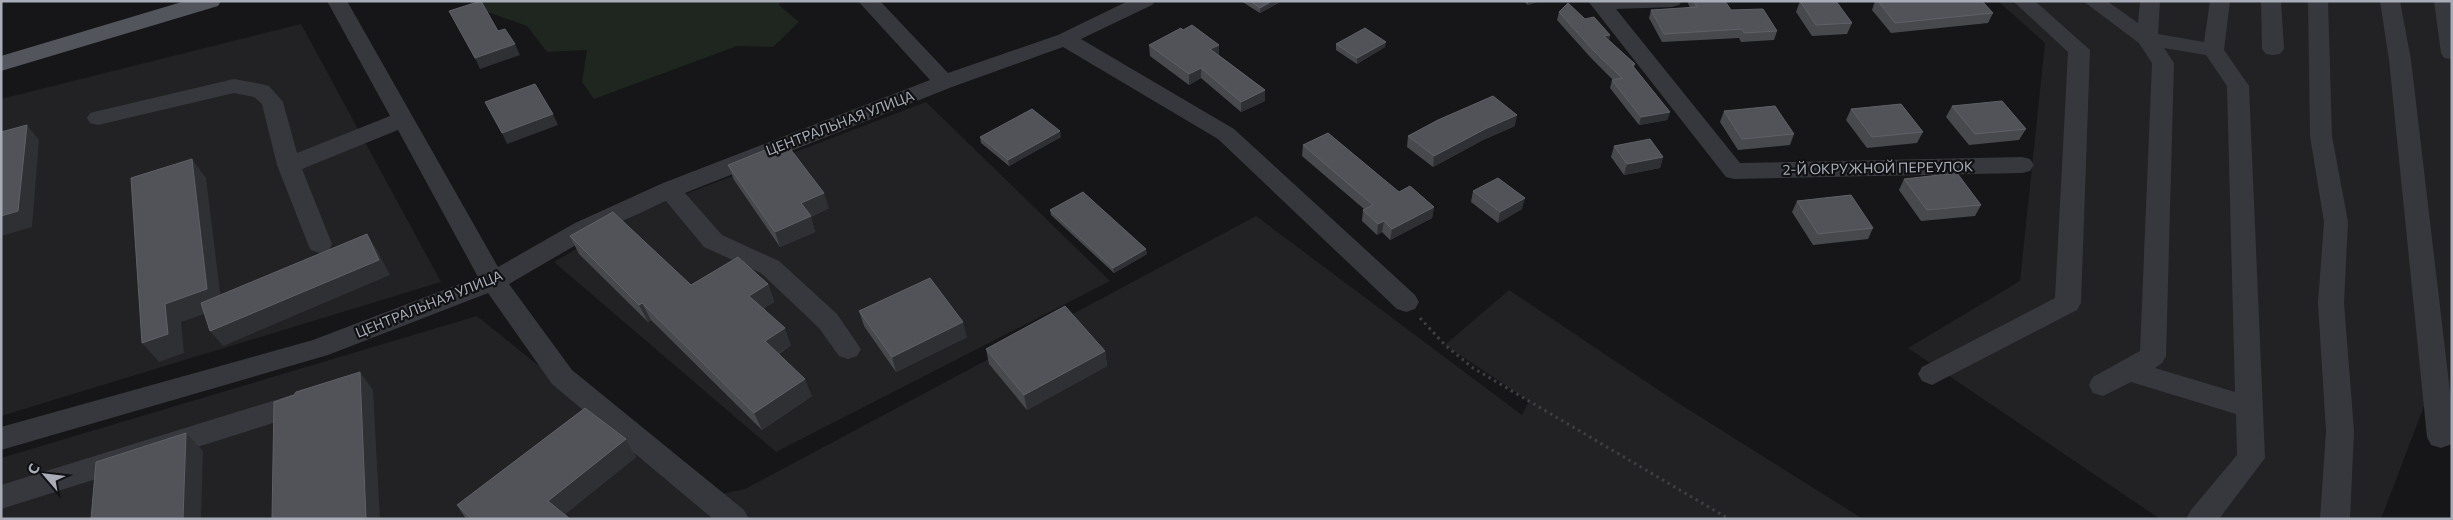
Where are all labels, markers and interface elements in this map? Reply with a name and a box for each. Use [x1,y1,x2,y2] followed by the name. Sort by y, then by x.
[763,86,917,159] street label: ЦЕНТРАЛЬНАЯ УЛИЦА
[1782,157,1974,178] street label: 2-Й ОКРУЖНОЙ ПЕРЕУЛОК
[353,266,505,341] street label: ЦЕНТРАЛЬНАЯ УЛИЦА
[20,450,70,500] north arrow
[23,460,43,477] text: С

